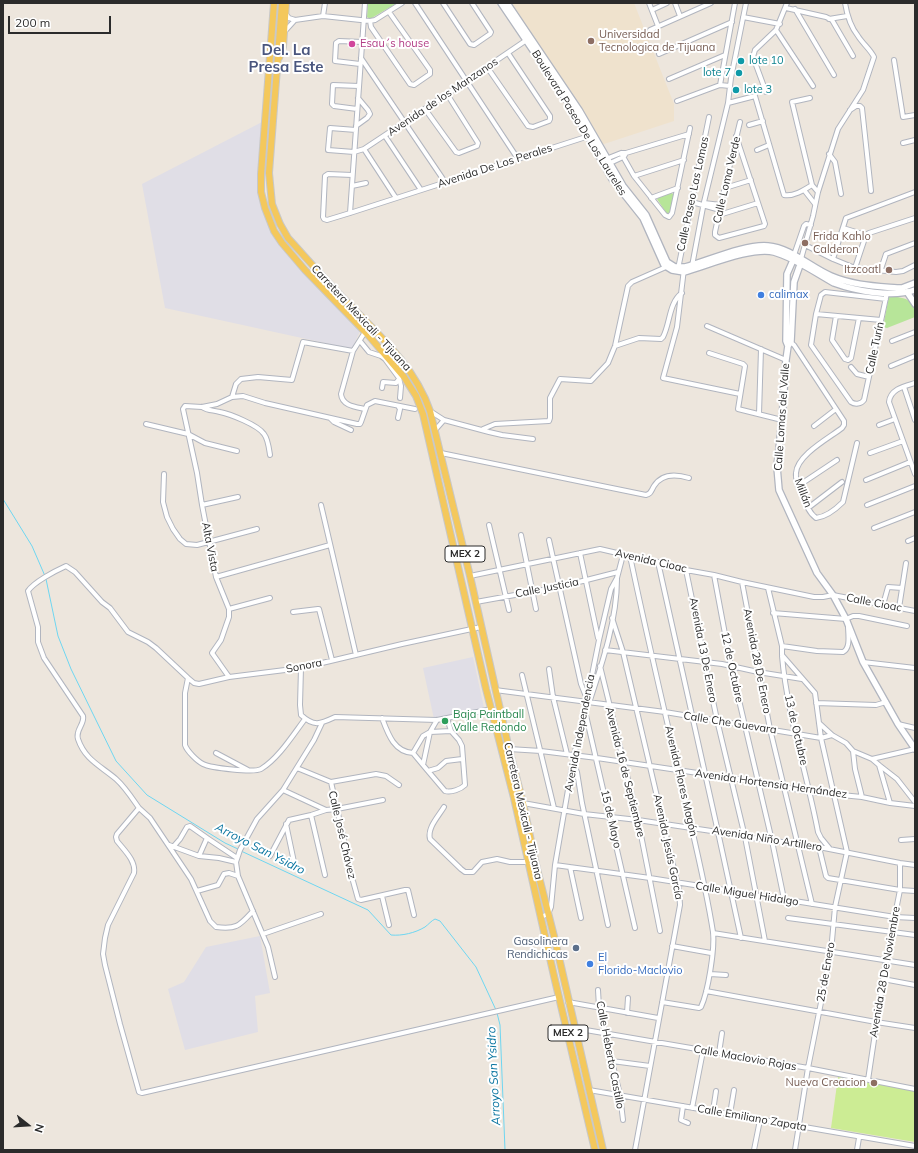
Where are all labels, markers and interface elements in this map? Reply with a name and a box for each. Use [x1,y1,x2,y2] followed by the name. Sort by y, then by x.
[10,8,113,34] scale bar
[15,15,50,30] text: 200 m
[599,28,715,54] place label: Universidad Tecnologica de Tijuana
[586,36,596,46] marker: Universidad Tecnologica de Tijuana
[360,37,429,51] place label: Esau´s house
[347,39,357,49] marker: Esau´s house
[249,41,323,76] district label: Del. La Presa Este
[529,48,629,198] street label: Boulevard Paseo De Los Laureles
[749,54,784,68] place label: lote 10
[385,55,501,139] street label: Avenida de los Manzanos
[736,56,746,66] marker: lote 10
[703,66,731,80] place label: lote 7
[734,68,744,78] marker: lote 7
[744,83,772,97] place label: lote 3
[731,85,741,95] marker: lote 3
[674,135,712,253] street label: Calle Paseo Las Lomas
[711,135,743,225] street label: Calle Loma Verde
[436,141,554,191] street label: Avenida De Los Perales
[813,230,871,256] place label: Frida Kahlo Calderon
[800,238,810,248] marker: Frida Kahlo Calderon
[308,262,414,374] street label: Carretera Mexicali - Tijuana
[844,263,881,277] place label: Itzcoatl
[884,265,894,275] marker: Itzcoatl
[769,288,808,302] place label: calimax
[756,290,766,300] marker: calimax
[863,321,887,375] street label: Calle Turín
[772,363,792,471] street label: Calle Lomas del Valle
[791,476,815,510] street label: Millán
[199,521,221,573] street label: Alta Vista
[445,546,485,562] road number: MEX 2
[614,546,688,576] street label: Avenida Cioac
[514,575,580,601] street label: Calle Justicia
[845,591,903,615] street label: Calle Cioac
[686,596,720,704] street label: Avenida 13 De Enero
[740,607,774,715] street label: Avenida 28 De Enero
[718,630,746,704] street label: 12 de Octubre
[285,656,323,676] street label: Sonora
[562,673,598,793] street label: Avenida Independencia
[781,693,811,767] street label: 13 de Octubre
[602,705,648,839] street label: Avenida 16 de Septiembre
[453,708,526,734] place label: Baja Paintball Valle Redondo
[683,709,777,737] street label: Calle Che Guevara
[440,716,450,726] marker: Baja Paintball Valle Redondo
[662,724,700,838] street label: Avenida Flores Magón
[501,741,545,881] street label: Carretera Mexicali - Tijuana
[694,767,848,801] street label: Avenida Hortensia Hernández
[598,789,624,849] street label: 15 de Mayo
[325,790,359,880] street label: Calle José Chávez
[650,793,686,901] street label: Avenida Jesús García
[213,820,307,878] water label: Arroyo San Ysidro
[711,824,823,854] street label: Avenida Niño Artillero
[694,879,800,909] street label: Calle Miguel Hidalgo
[867,905,903,1039] street label: Avenida 28 De Noviembre
[507,935,568,961] place label: Gasolinera Rendichicas
[814,941,838,1003] street label: 25 de Enero
[571,943,581,953] marker: Gasolinera Rendichicas
[598,951,682,977] place label: El Florido-Maclovio
[585,959,595,969] marker: El Florido-Maclovio
[593,1000,627,1110] street label: Calle Heberto Castillo
[548,1025,588,1041] road number: MEX 2
[484,1026,504,1126] water label: Arroyo San Ysidro
[692,1042,798,1074] street label: Calle Maclovio Rojas
[786,1076,866,1090] place label: Nueva Creacion
[869,1078,879,1088] marker: Nueva Creacion
[696,1102,808,1134] street label: Calle Emiliano Zapata
[8,1105,48,1145] north arrow
[32,1122,47,1135] text: N

